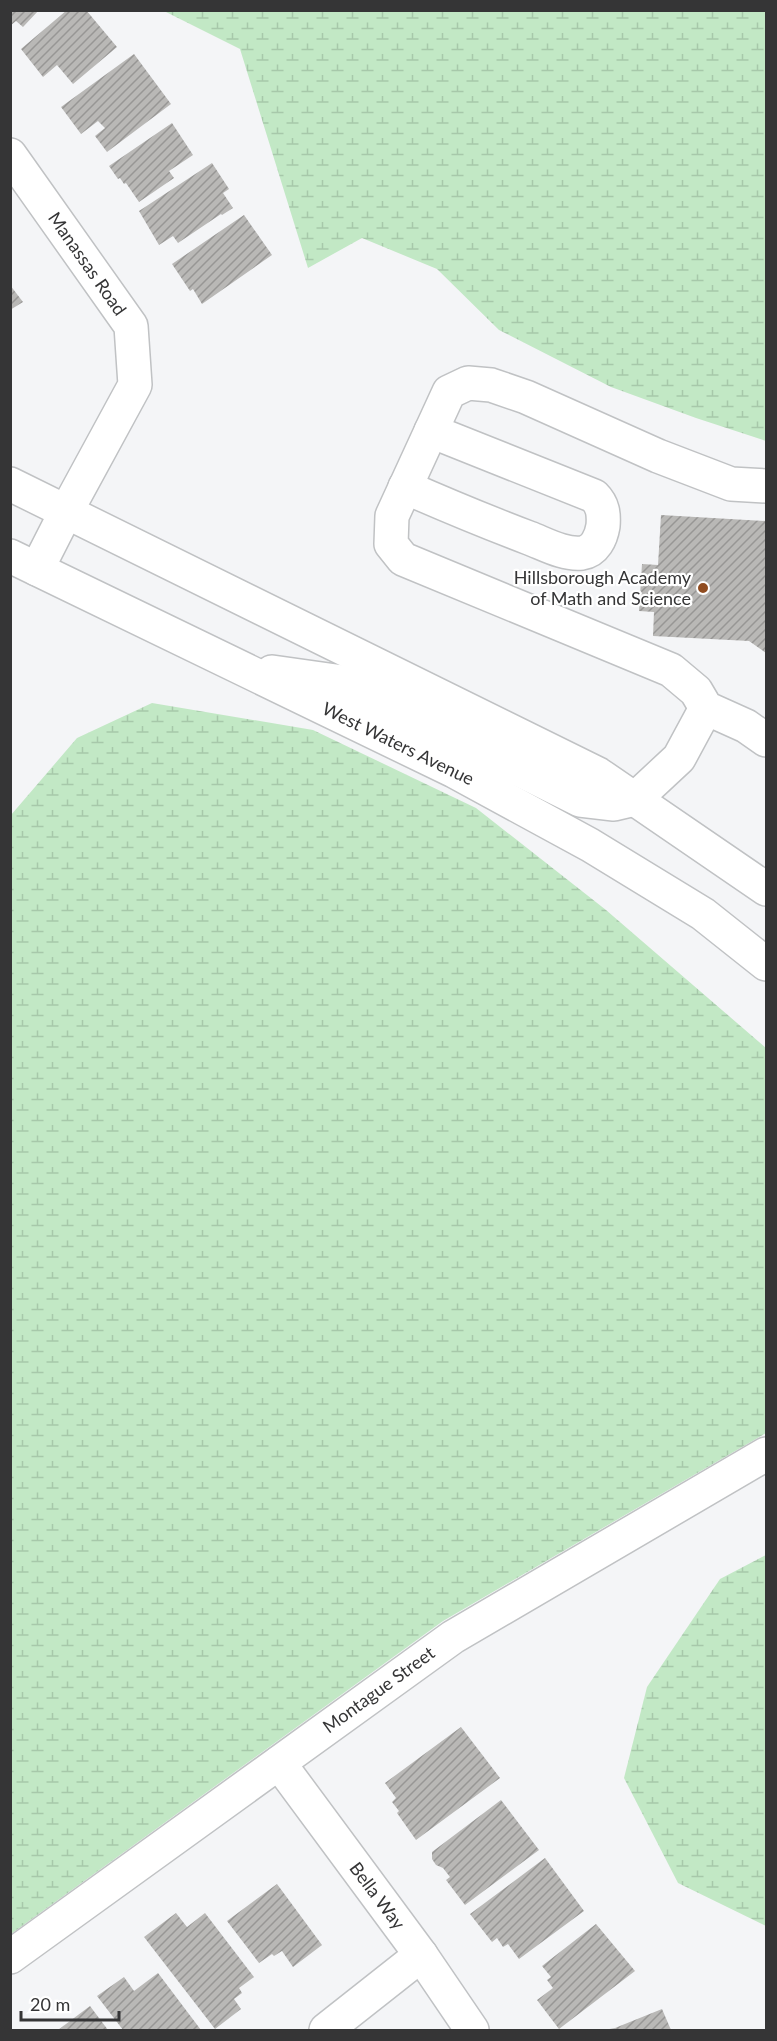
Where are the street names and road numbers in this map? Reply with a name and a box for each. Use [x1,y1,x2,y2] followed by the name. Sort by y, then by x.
[44,207,132,319] street label: Manassas Road
[319,697,478,789] street label: West Waters Avenue
[318,1641,439,1737] street label: Montague Street
[345,1857,411,1934] street label: Bella Way

